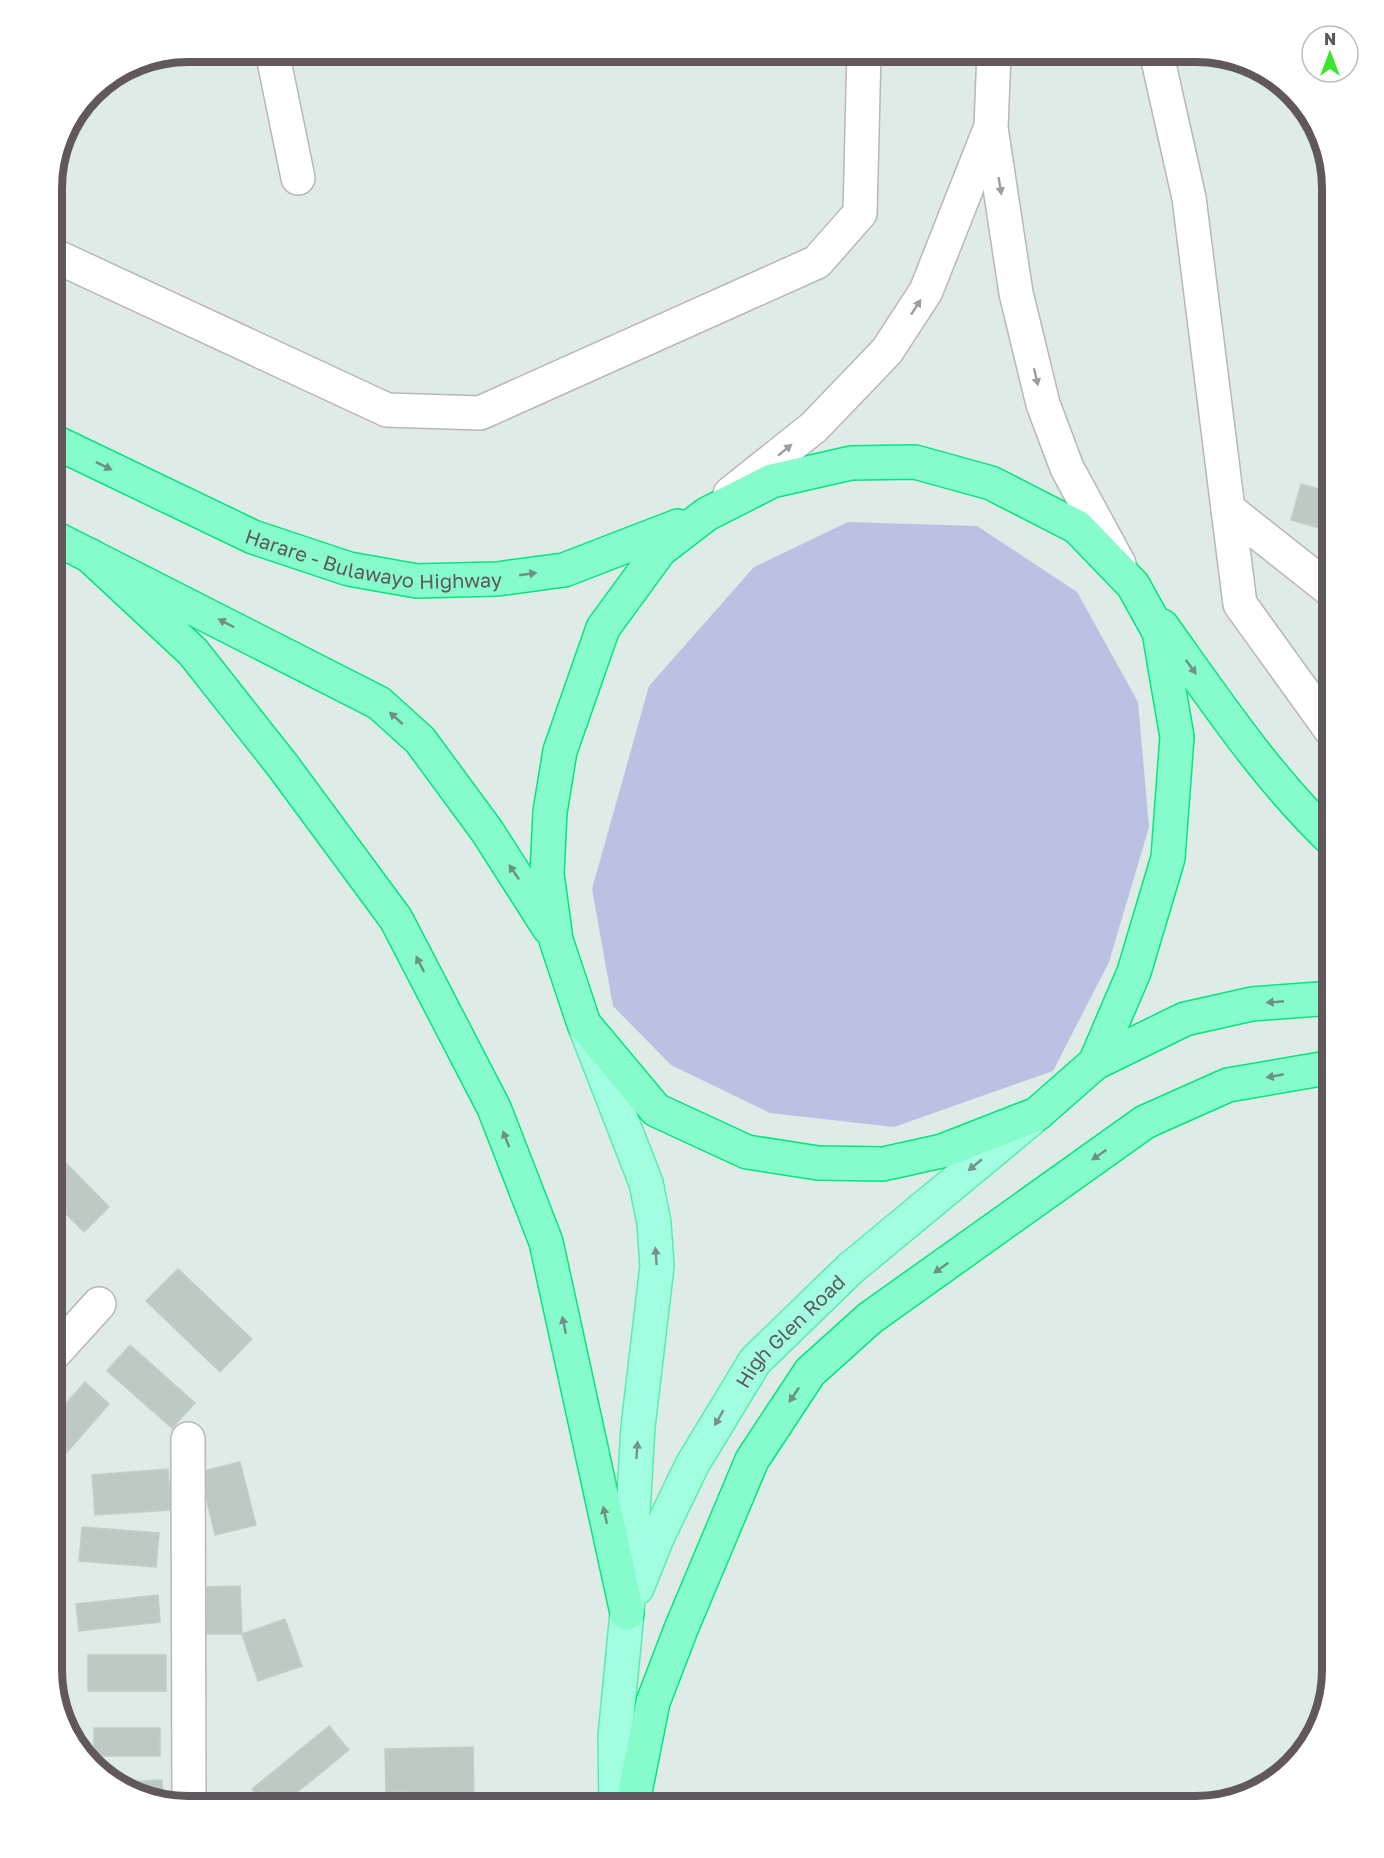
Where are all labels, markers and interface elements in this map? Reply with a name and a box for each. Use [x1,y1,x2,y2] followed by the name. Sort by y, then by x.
[1300,24,1360,84] north arrow
[1324,29,1336,49] text: N
[995,176,1004,195] one-way arrow
[910,299,921,315] one-way arrow
[1032,368,1042,386] one-way arrow
[777,444,793,457] one-way arrow
[95,460,113,470] one-way arrow
[242,523,502,593] street label: Harare - Bulawayo Highway
[519,570,538,579] one-way arrow
[218,618,235,628] one-way arrow
[1185,658,1197,674] one-way arrow
[389,712,404,725] one-way arrow
[509,864,520,880] one-way arrow
[415,956,424,973] one-way arrow
[1265,997,1284,1007] one-way arrow
[1266,1072,1285,1081] one-way arrow
[501,1130,510,1148] one-way arrow
[1092,1149,1108,1161] one-way arrow
[968,1158,983,1171] one-way arrow
[651,1247,661,1266] one-way arrow
[933,1262,949,1274] one-way arrow
[730,1269,849,1392] street label: High Glen Road
[558,1315,568,1334] one-way arrow
[789,1387,800,1403] one-way arrow
[714,1410,724,1427] one-way arrow
[632,1440,641,1459] one-way arrow
[600,1505,609,1524] one-way arrow

